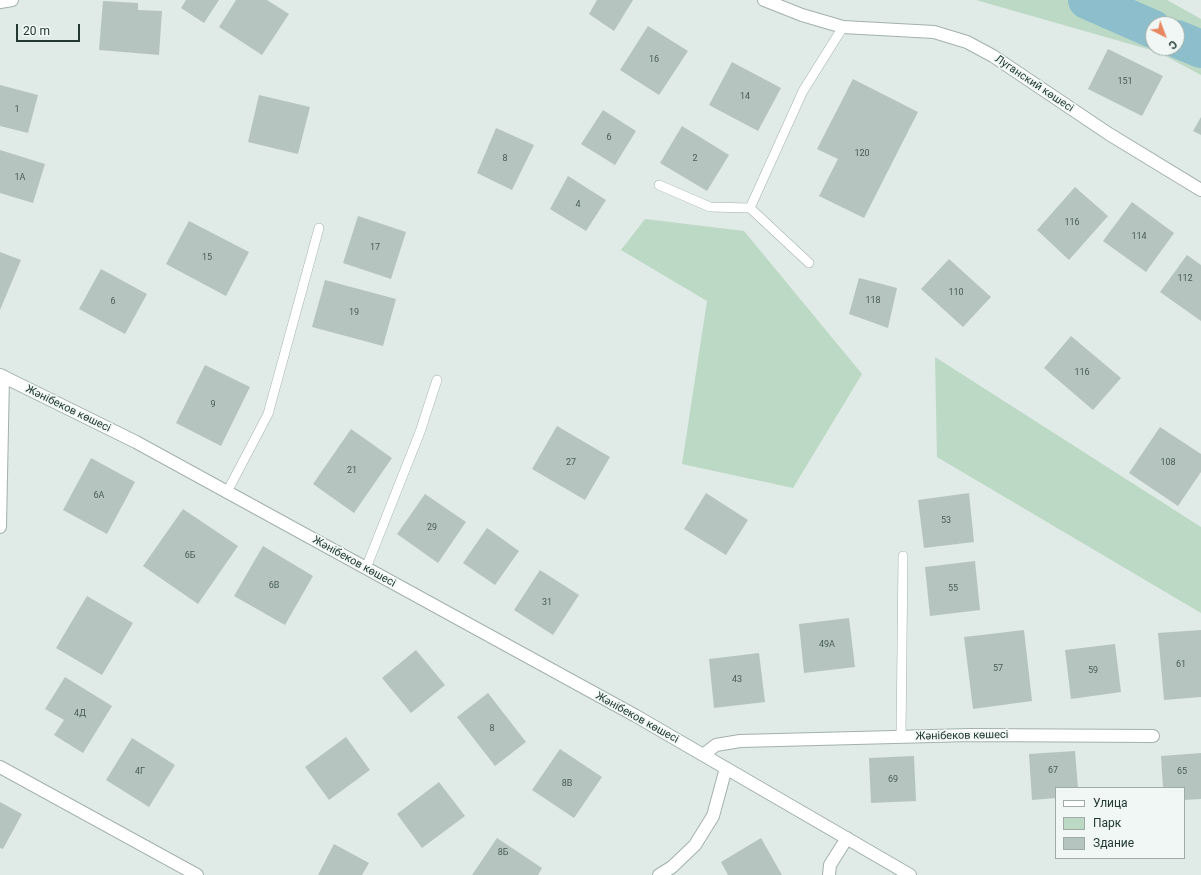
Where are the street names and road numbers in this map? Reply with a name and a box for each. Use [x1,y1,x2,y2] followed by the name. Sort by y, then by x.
[992,53,1076,115] street label: Луганский көшесі
[23,383,113,435] street label: Жәнібеков көшесі
[310,534,398,590] street label: Жәнібеков көшесі
[593,690,681,746] street label: Жәнібеков көшесі
[915,729,1009,743] street label: Жәнібеков көшесі

